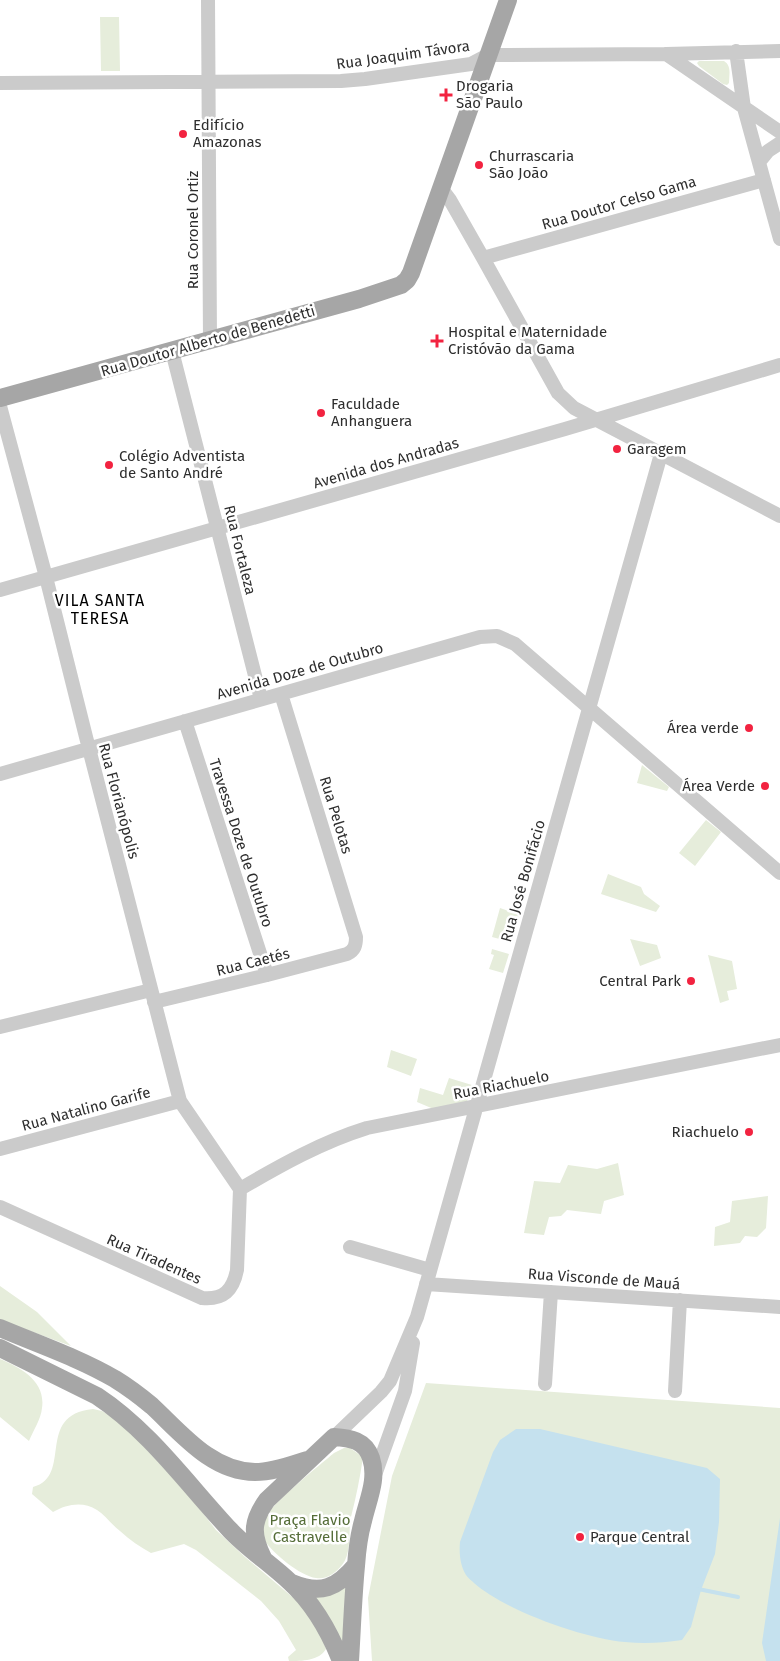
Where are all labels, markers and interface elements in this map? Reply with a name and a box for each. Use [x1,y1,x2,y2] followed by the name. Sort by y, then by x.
[335,37,471,73] street label: Rua Joaquim Távora
[456,77,523,112] place label: Drogaria São Paulo
[440,89,452,101] marker: Drogaria São Paulo
[193,116,262,151] place label: Edifício Amazonas
[177,128,189,140] marker: Edifício Amazonas
[489,147,574,182] place label: Churrascaria São João
[473,159,485,171] marker: Churrascaria São João
[184,170,202,289] street label: Rua Coronel Ortiz
[540,172,698,234] street label: Rua Doutor Celso Gama
[99,302,317,380] street label: Rua Doutor Alberto de Benedetti
[448,323,607,358] place label: Hospital e Maternidade Cristóvão da Gama
[430,334,444,348] marker: Hospital e Maternidade Cristóvão da Gama
[331,395,412,430] place label: Faculdade Anhanguera
[315,407,327,419] marker: Faculdade Anhanguera
[311,434,461,492] street label: Avenida dos Andradas
[627,440,687,458] place label: Garagem
[611,443,623,455] marker: Garagem
[119,447,245,482] place label: Colégio Adventista de Santo André
[103,459,115,471] marker: Colégio Adventista de Santo André
[220,503,260,597] street label: Rua Fortaleza
[55,591,145,628] district label: VILA SANTA TERESA
[215,639,385,703] street label: Avenida Doze de Outubro
[667,719,739,737] place label: Área verde
[743,722,755,734] marker: Área verde
[95,741,143,861] street label: Rua Florianópolis
[205,756,277,930] street label: Travessa Doze de Outubro
[316,774,356,856] street label: Rua Pelotas
[682,777,755,795] place label: Área Verde
[759,780,771,792] marker: Área Verde
[497,818,549,944] street label: Rua José Bonifácio
[214,944,292,980] street label: Rua Caetés
[599,972,681,990] place label: Central Park
[685,975,697,987] marker: Central Park
[451,1067,551,1103] street label: Rua Riachuelo
[20,1083,152,1135] street label: Rua Natalino Garife
[672,1123,739,1141] place label: Riachuelo
[743,1126,755,1138] marker: Riachuelo
[104,1230,204,1288] street label: Rua Tiradentes
[527,1265,681,1293] street label: Rua Visconde de Mauá
[270,1511,350,1546] park label: Praça Flavio Castravelle
[590,1528,690,1546] place label: Parque Central
[574,1531,586,1543] marker: Parque Central

